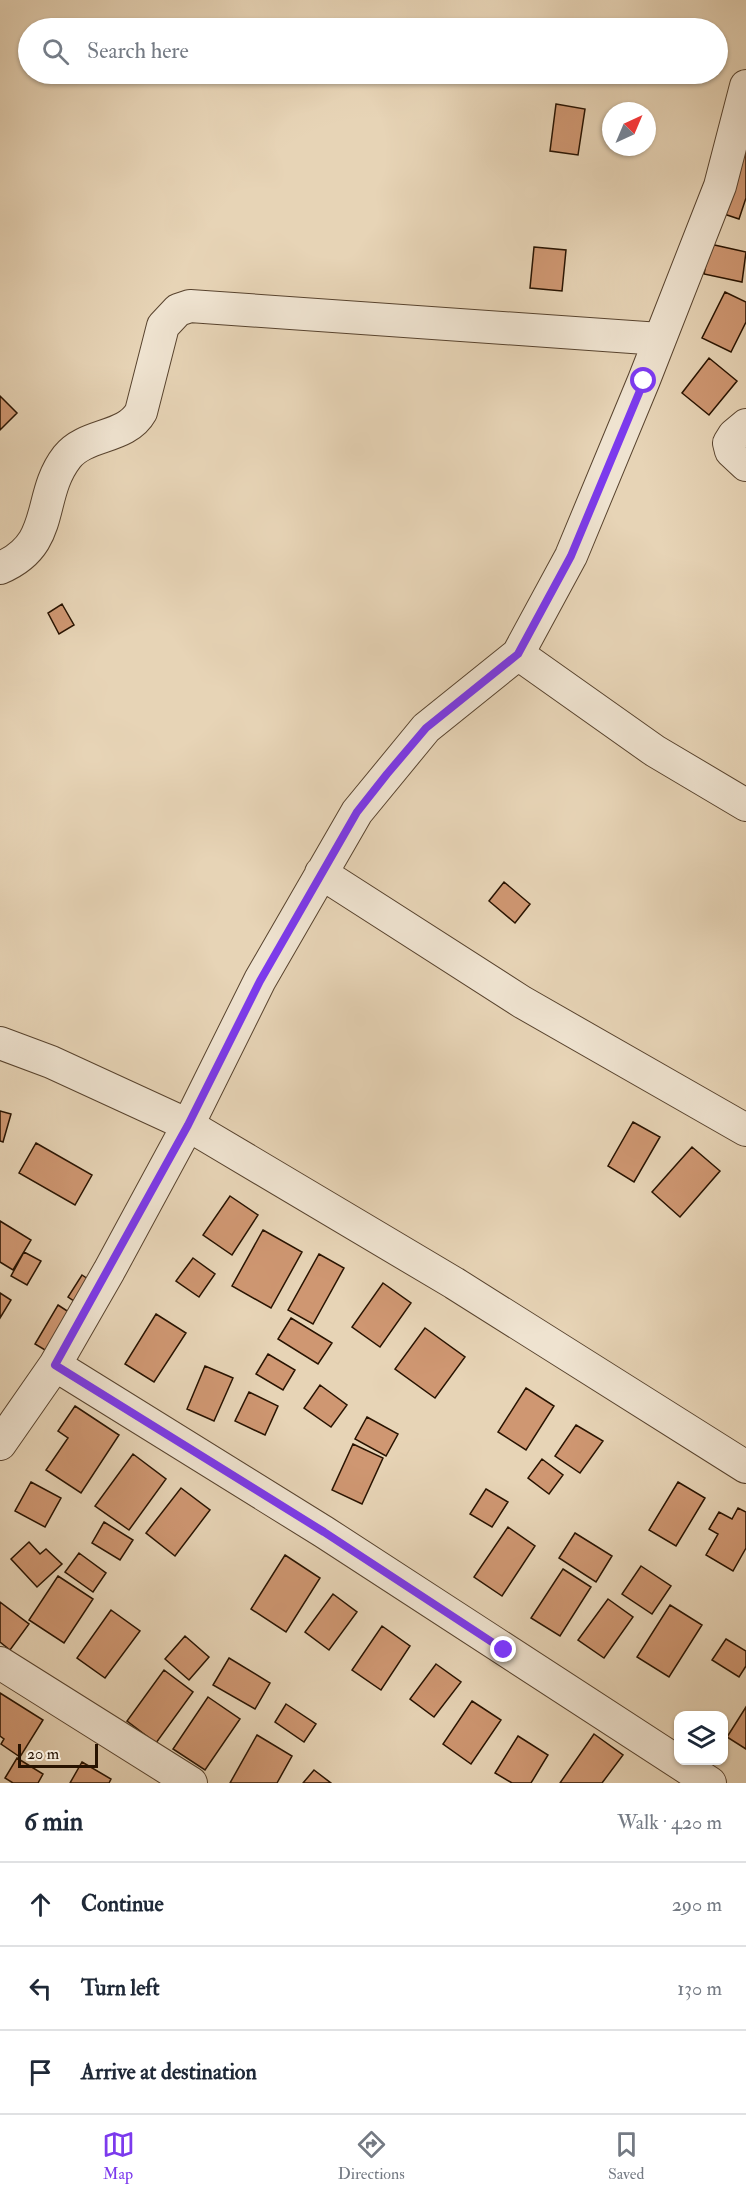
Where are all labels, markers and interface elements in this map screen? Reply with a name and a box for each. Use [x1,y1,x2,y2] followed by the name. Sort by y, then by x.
[18,18,728,84] search box
[39,35,72,68] icon: search
[87,37,189,65] text: Search here
[602,102,656,156] north arrow
[630,367,656,393] route start
[490,1636,516,1662] route end
[674,1711,728,1765] map controls
[674,1711,728,1765] button: layers
[18,1741,98,1768] scale bar
[27,1744,59,1764] text: 20 m
[24,1806,83,1838] text: 6 min
[617,1810,722,1835] text: Walk · 420 m
[24,1888,57,1921] icon: ahead
[81,1890,164,1918] text: Continue
[672,1892,722,1917] text: 290 m
[24,1972,57,2005] icon: left
[81,1974,160,2002] text: Turn left
[677,1976,722,2001] text: 130 m
[24,2056,57,2089] icon: arrive
[81,2058,257,2086] text: Arrive at destination
[102,2128,135,2184] tab: Map
[338,2128,405,2184] tab: Directions
[608,2128,644,2184] tab: Saved

